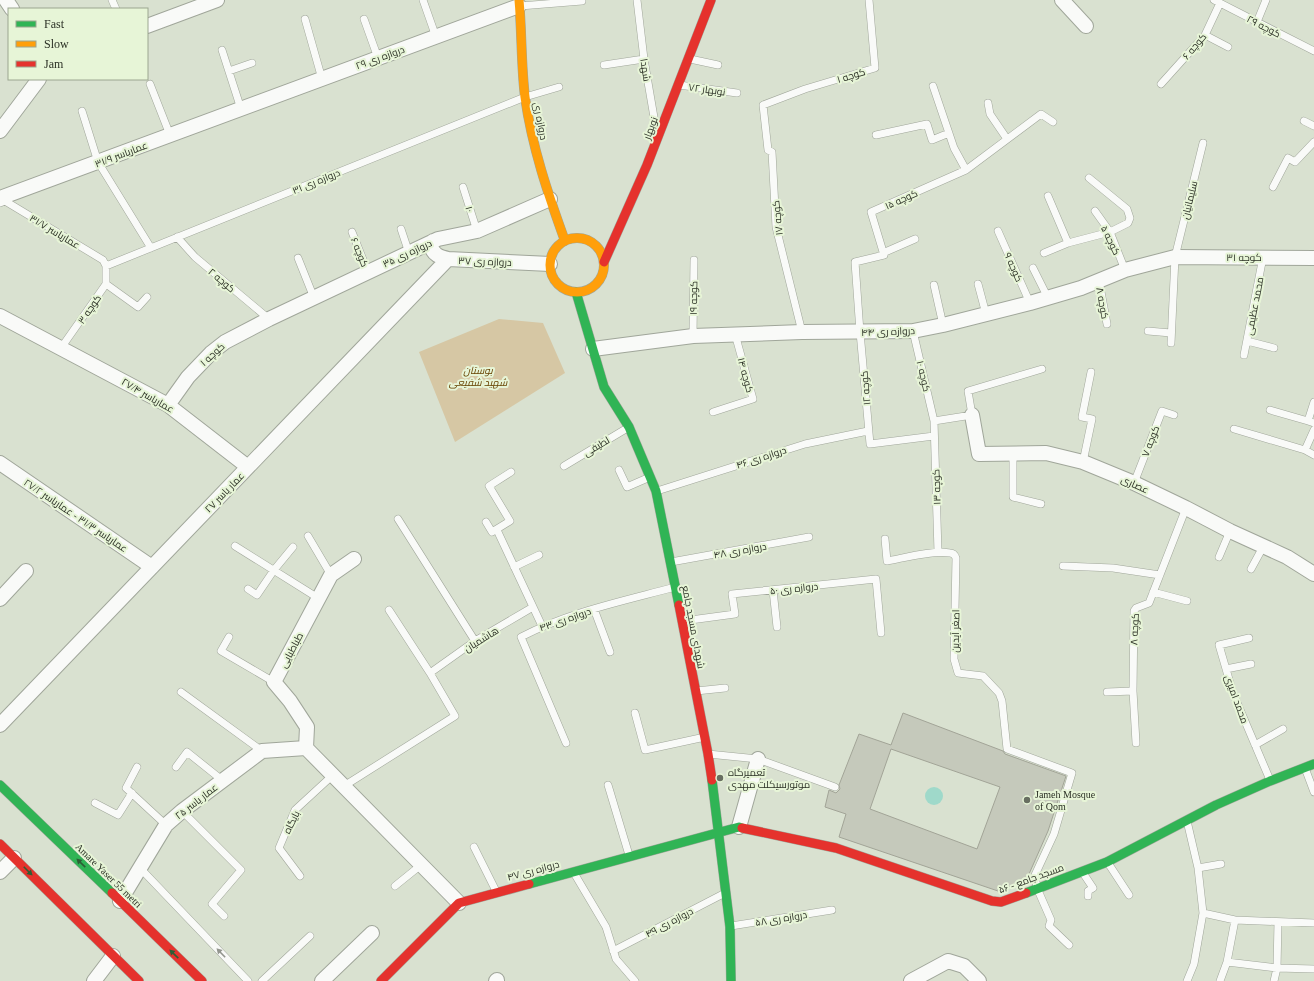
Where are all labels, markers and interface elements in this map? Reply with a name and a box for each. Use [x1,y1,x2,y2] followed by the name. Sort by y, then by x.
[8,8,148,80] legend
[1245,13,1282,40] street label: کوچه ۲۹
[44,17,65,31] text: Fast
[1180,31,1209,62] street label: کوچه ۶
[44,37,69,51] text: Slow
[354,44,407,72] street label: دروازه ری ۲۹
[44,57,64,71] text: Jam
[637,58,653,82] street label: شهدا
[836,66,867,86] street label: کوچه ۱
[688,81,726,99] street label: نوبهار ۷۲
[530,101,550,141] street label: دروازه ری
[641,115,661,142] street label: نوبهار
[93,139,149,170] street label: عماریاسر ۳۱/۹
[291,167,342,197] street label: دروازه ری ۳۱
[1179,180,1201,221] street label: سلیمانیان
[883,187,920,212] street label: کوچه ۱۵
[770,200,786,236] street label: کوچه ۱۷
[463,205,476,213] street label: ۱۰
[28,212,82,251] street label: عماریاسر ۳۱/۷
[1098,224,1122,257] street label: کوچه ۵
[348,236,370,269] street label: کوچه ۶
[381,237,434,271] street label: دروازه ری ۳۵
[1001,251,1025,284] street label: کوچه ۹
[1226,252,1262,264] street label: کوچه ۳۱
[458,255,512,269] street label: دروازه ری ۳۷
[206,266,237,295] street label: کوچه ۲
[1243,276,1267,336] street label: محمد عظیمی
[688,281,700,315] street label: کوچه ۱۹
[1093,286,1111,320] street label: کوچه ۸
[76,293,104,326] street label: کوچه ۳
[861,325,915,339] street label: دروازه ری ۴۴
[198,341,227,369] street label: کوچه ۱
[735,357,755,394] street label: کوچه ۱۴
[914,360,932,393] street label: کوچه ۱۰
[449,365,508,389] park label: بوستان شهید شفیعی
[859,370,873,405] street label: کوچه ۱۲
[120,376,176,415] street label: عماریاسر ۲۷/۴
[1140,424,1162,459] street label: کوچه ۷
[581,434,612,459] street label: لطیفی
[735,444,788,472] street label: دروازه ری ۴۶
[930,469,944,505] street label: کوچه ۱۳
[203,470,246,515] street label: عمار یاسر ۲۷
[1119,474,1150,496] street label: عصاری
[22,477,130,554] street label: عماریاسر ۳۱/۳ - عماریاسر ۲۷/۲
[713,540,768,562] street label: دروازه ری ۴۸
[769,580,819,598] street label: دروازه ری ۵۰
[679,585,707,670] street label: شهدای مسجد جامع
[538,605,593,634] street label: دروازه ری ۴۳
[950,609,962,653] street label: اصغر آیدین
[1128,613,1142,645] street label: کوچه ۸
[462,625,501,655] street label: هاشمیان
[278,631,306,670] street label: طباطبایی
[1222,673,1250,725] street label: محمد امیری
[728,767,810,791] place label: تعمیرگاه موتورسیکلت مهدی
[715,773,725,783] marker: تعمیرگاه موتورسیکلت مهدی
[173,781,220,821] street label: عمار یاسر ۲۵
[1035,789,1096,812] place label: Jameh Mosque of Qom
[1022,795,1032,805] marker: Jameh Mosque of Qom
[281,809,302,835] street label: بایگاه
[73,841,144,910] street label: Amare Yaser 55 metri
[76,858,86,868] one-way arrow
[506,858,561,884] street label: دروازه ری ۴۷
[997,862,1066,896] street label: ۵۶ - مسجد جامع
[23,866,33,876] one-way arrow
[643,905,696,941] street label: دروازه ری ۴۹
[754,909,808,929] street label: دروازه ری ۵۸
[216,948,226,958] one-way arrow
[169,949,179,959] one-way arrow

